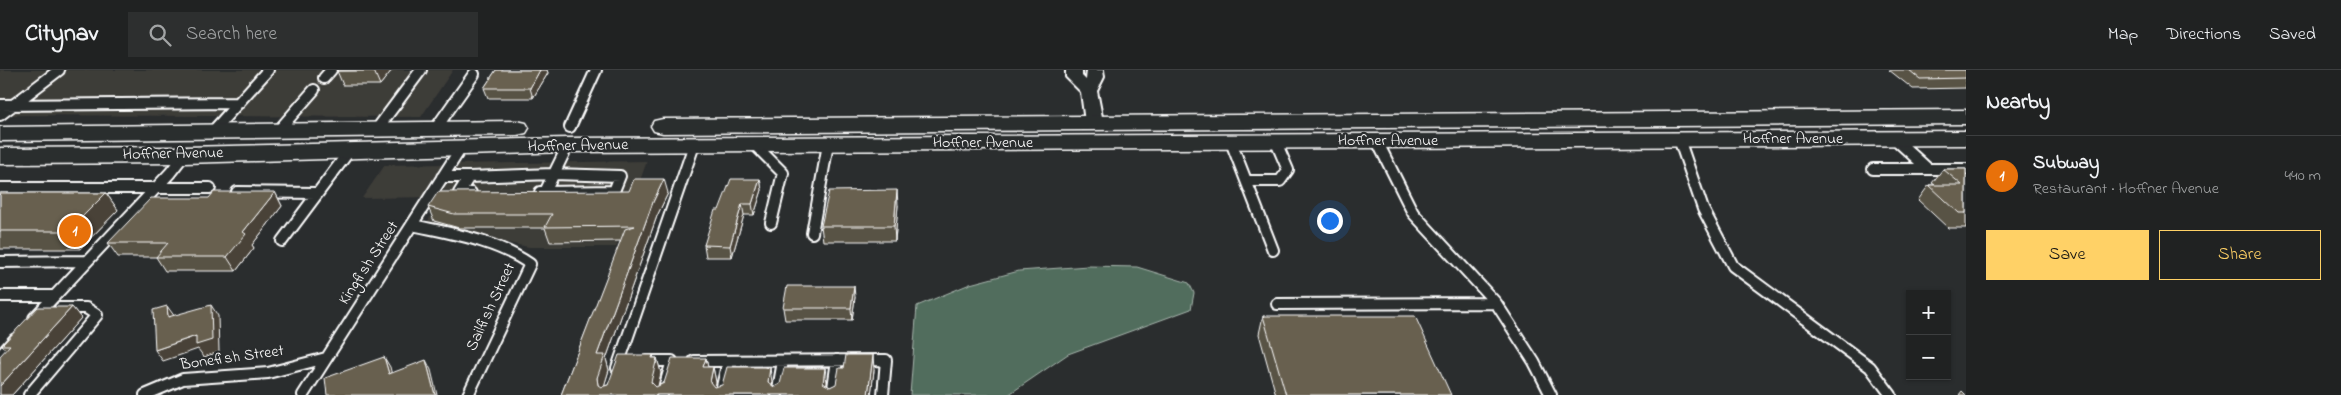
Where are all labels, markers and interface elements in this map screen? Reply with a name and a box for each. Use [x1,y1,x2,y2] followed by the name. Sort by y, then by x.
[128,12,478,57] search box
[25,17,98,52] text: Citynav
[146,21,174,49] icon: search
[186,21,277,48] text: Search here
[2108,22,2138,48] text: Map
[2166,22,2241,48] text: Directions
[2269,22,2316,48] text: Saved
[1986,88,2050,118] text: Nearby
[1743,127,1844,151] street label: Hoffner Avenue
[1338,129,1439,153] street label: Hoffner Avenue
[933,131,1034,155] street label: Hoffner Avenue
[528,133,629,159] street label: Hoffner Avenue
[123,141,224,167] street label: Hoffner Avenue
[2033,150,2099,177] text: Subway
[1999,164,2005,188] text: 1
[2284,164,2321,188] text: 440 m
[2033,177,2219,201] text: Restaurant · Hoffner Avenue
[1317,208,1343,234] your location
[59,212,91,250] pin: 1
[333,216,406,310] street label: Kingfish Street
[1986,230,2149,280] button: Save
[2159,230,2321,280] button: Share
[460,258,522,355] street label: Sailfish Street
[1906,290,1951,380] map controls
[1906,290,1951,335] button: +
[1906,335,1951,380] button: −
[178,339,286,377] street label: Bonefish Street

